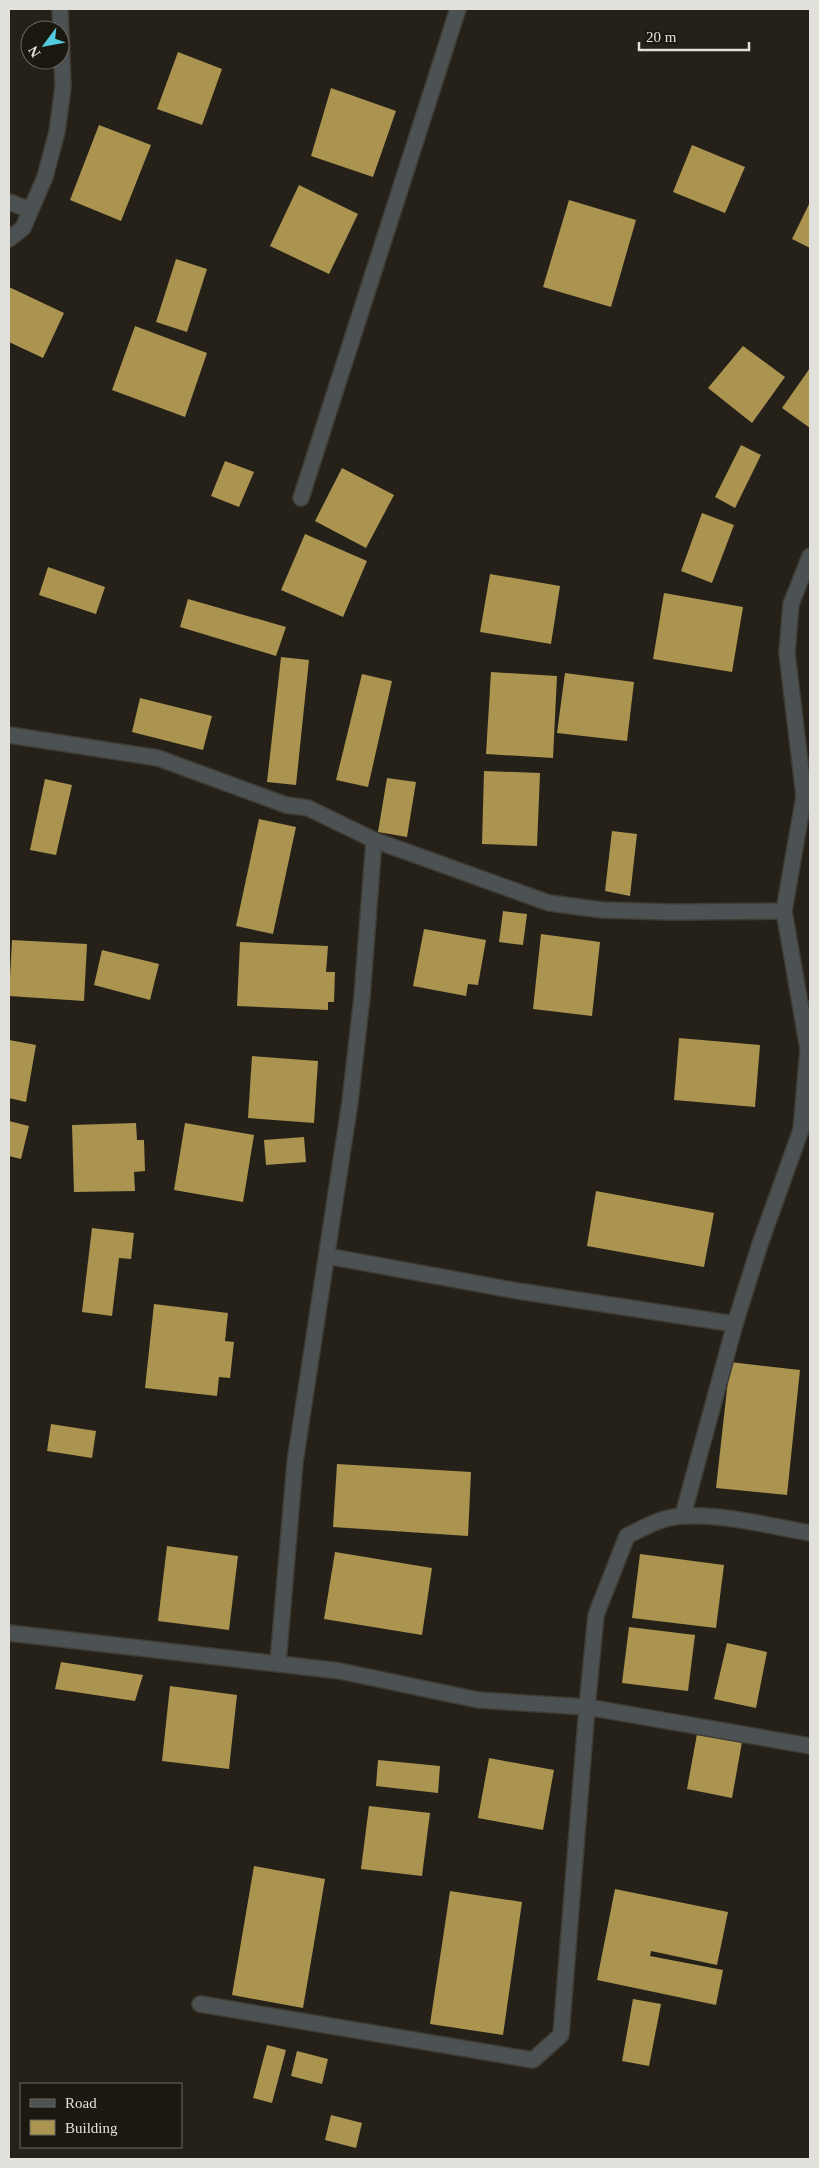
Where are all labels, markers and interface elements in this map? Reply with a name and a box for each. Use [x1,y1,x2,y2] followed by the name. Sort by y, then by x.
[20,20,70,70] north arrow
[639,20,749,52] scale bar
[646,29,677,45] text: 20 m
[25,43,43,60] text: N
[20,2083,182,2148] legend
[65,2095,97,2111] text: Road
[65,2120,118,2136] text: Building

